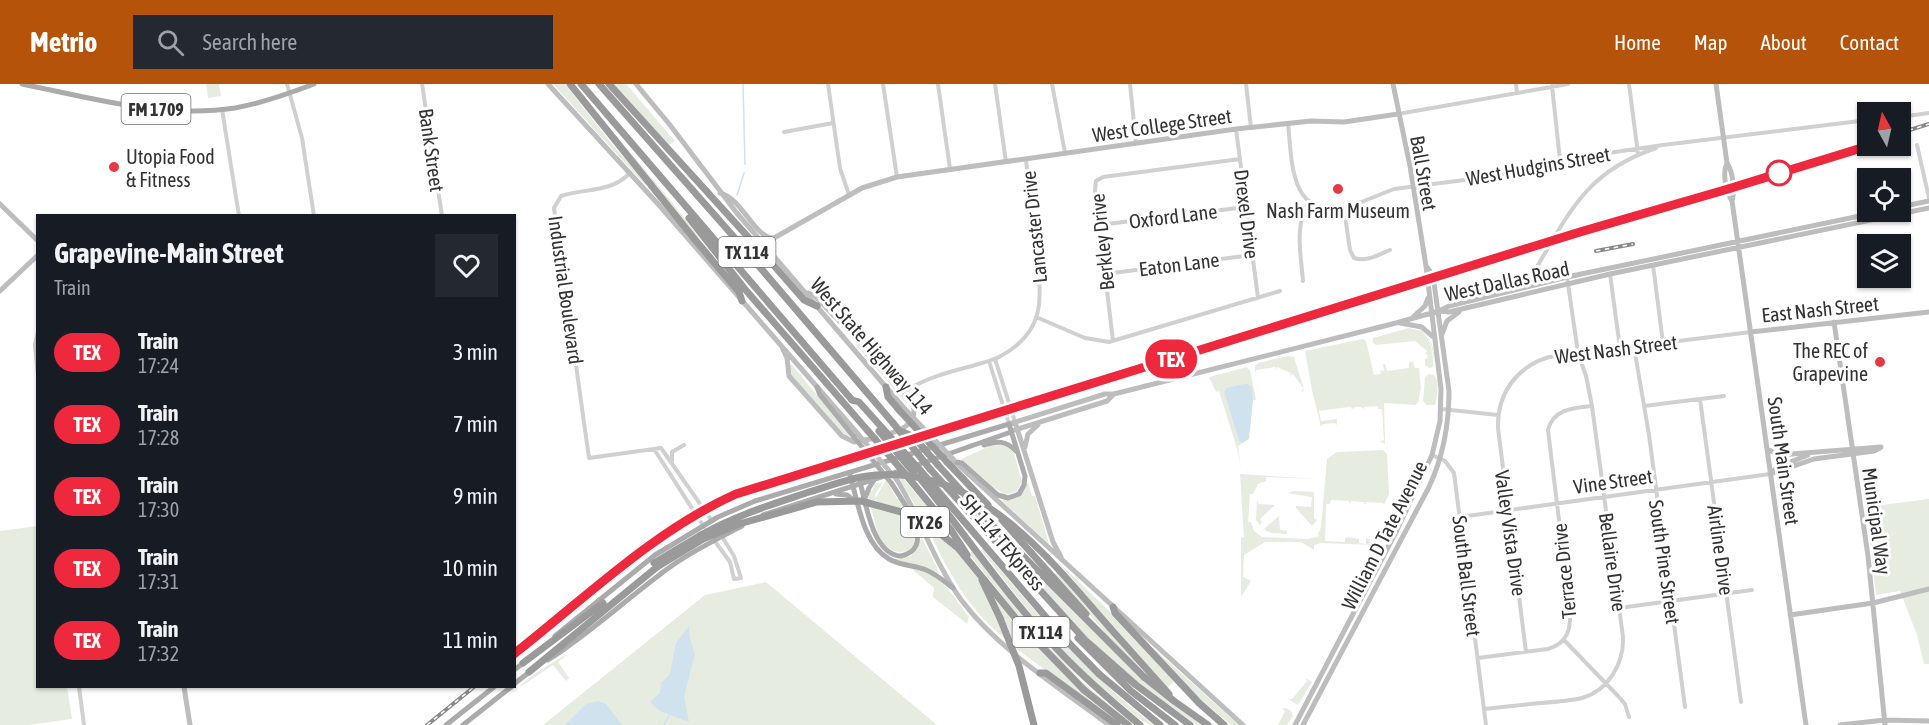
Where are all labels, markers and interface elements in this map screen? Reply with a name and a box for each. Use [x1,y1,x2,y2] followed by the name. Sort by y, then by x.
[133,15,553,69] search box
[30,26,97,58] text: Metrio
[154,26,187,59] icon: search
[202,29,297,55] text: Search here
[1614,30,1661,54] text: Home
[1694,30,1728,54] text: Map
[1761,30,1807,54] text: About
[1840,30,1899,54] text: Contact
[122,94,190,124] road number: FM 1709
[1857,102,1911,156] north arrow
[1857,102,1911,288] map controls
[1091,104,1233,146] street label: West College Street
[415,107,449,193] street label: Bank Street
[1406,134,1442,213] street label: Ball Street
[1464,142,1612,190] street label: West Hudgins Street
[126,145,215,191] place label: Utopia Food & Fitness
[107,160,121,174] marker: Utopia Food & Fitness
[1766,160,1792,186] unlabelled marker
[1230,168,1264,260] street label: Drexel Drive
[1857,168,1911,222] button: locate
[1017,170,1051,284] street label: Lancaster Drive
[1331,182,1345,196] marker: Nash Farm Museum
[1085,193,1119,291] street label: Berkley Drive
[1128,199,1218,233] street label: Oxford Lane
[1266,199,1410,222] place label: Nash Farm Museum
[544,214,588,366] street label: Industrial Boulevard
[435,234,498,297] button: heart
[1857,234,1911,288] button: layers
[54,237,284,269] text: Grapevine-Main Street
[718,237,776,267] road number: TX 114
[1137,248,1221,280] street label: Eaton Lane
[1443,257,1571,305] street label: West Dallas Road
[806,273,938,419] street label: West State Highway 114
[54,276,91,299] text: Train
[1760,291,1880,327] street label: East Nash Street
[138,328,178,354] text: Train
[1554,330,1679,368] street label: West Nash Street
[453,339,498,365] text: 3 min
[1793,339,1868,385] place label: The REC of Grapevine
[73,340,101,364] text: TEX
[1136,340,1206,378] line badge: TEX
[1157,347,1185,371] text: TEX
[138,354,179,377] text: 17:24
[1873,355,1887,369] marker: The REC of Grapevine
[1764,395,1804,527] street label: South Main Street
[138,400,178,426] text: Train
[453,411,498,437] text: 7 min
[73,412,101,436] text: TEX
[138,426,179,449] text: 17:28
[1337,457,1431,613] street label: William D Tate Avenue
[1572,464,1654,498] street label: Vine Street
[1858,466,1896,576] street label: Municipal Way
[1491,469,1531,597] street label: Valley Vista Drive
[138,472,178,498] text: Train
[453,483,498,509] text: 9 min
[73,484,101,508] text: TEX
[956,489,1050,595] street label: SH 114 TEXpress
[138,498,179,521] text: 17:30
[1645,498,1685,626] street label: South Pine Street
[1703,504,1739,596] street label: Airline Drive
[901,507,949,537] road number: TX 26
[1595,511,1631,613] street label: Bellaire Drive
[1448,514,1486,638] street label: South Ball Street
[1548,522,1580,620] street label: Terrace Drive
[138,544,178,570] text: Train
[443,555,498,581] text: 10 min
[73,556,101,580] text: TEX
[138,570,179,593] text: 17:31
[138,616,178,642] text: Train
[1012,617,1070,647] road number: TX 114
[443,627,498,653] text: 11 min
[73,628,101,652] text: TEX
[138,642,179,665] text: 17:32

